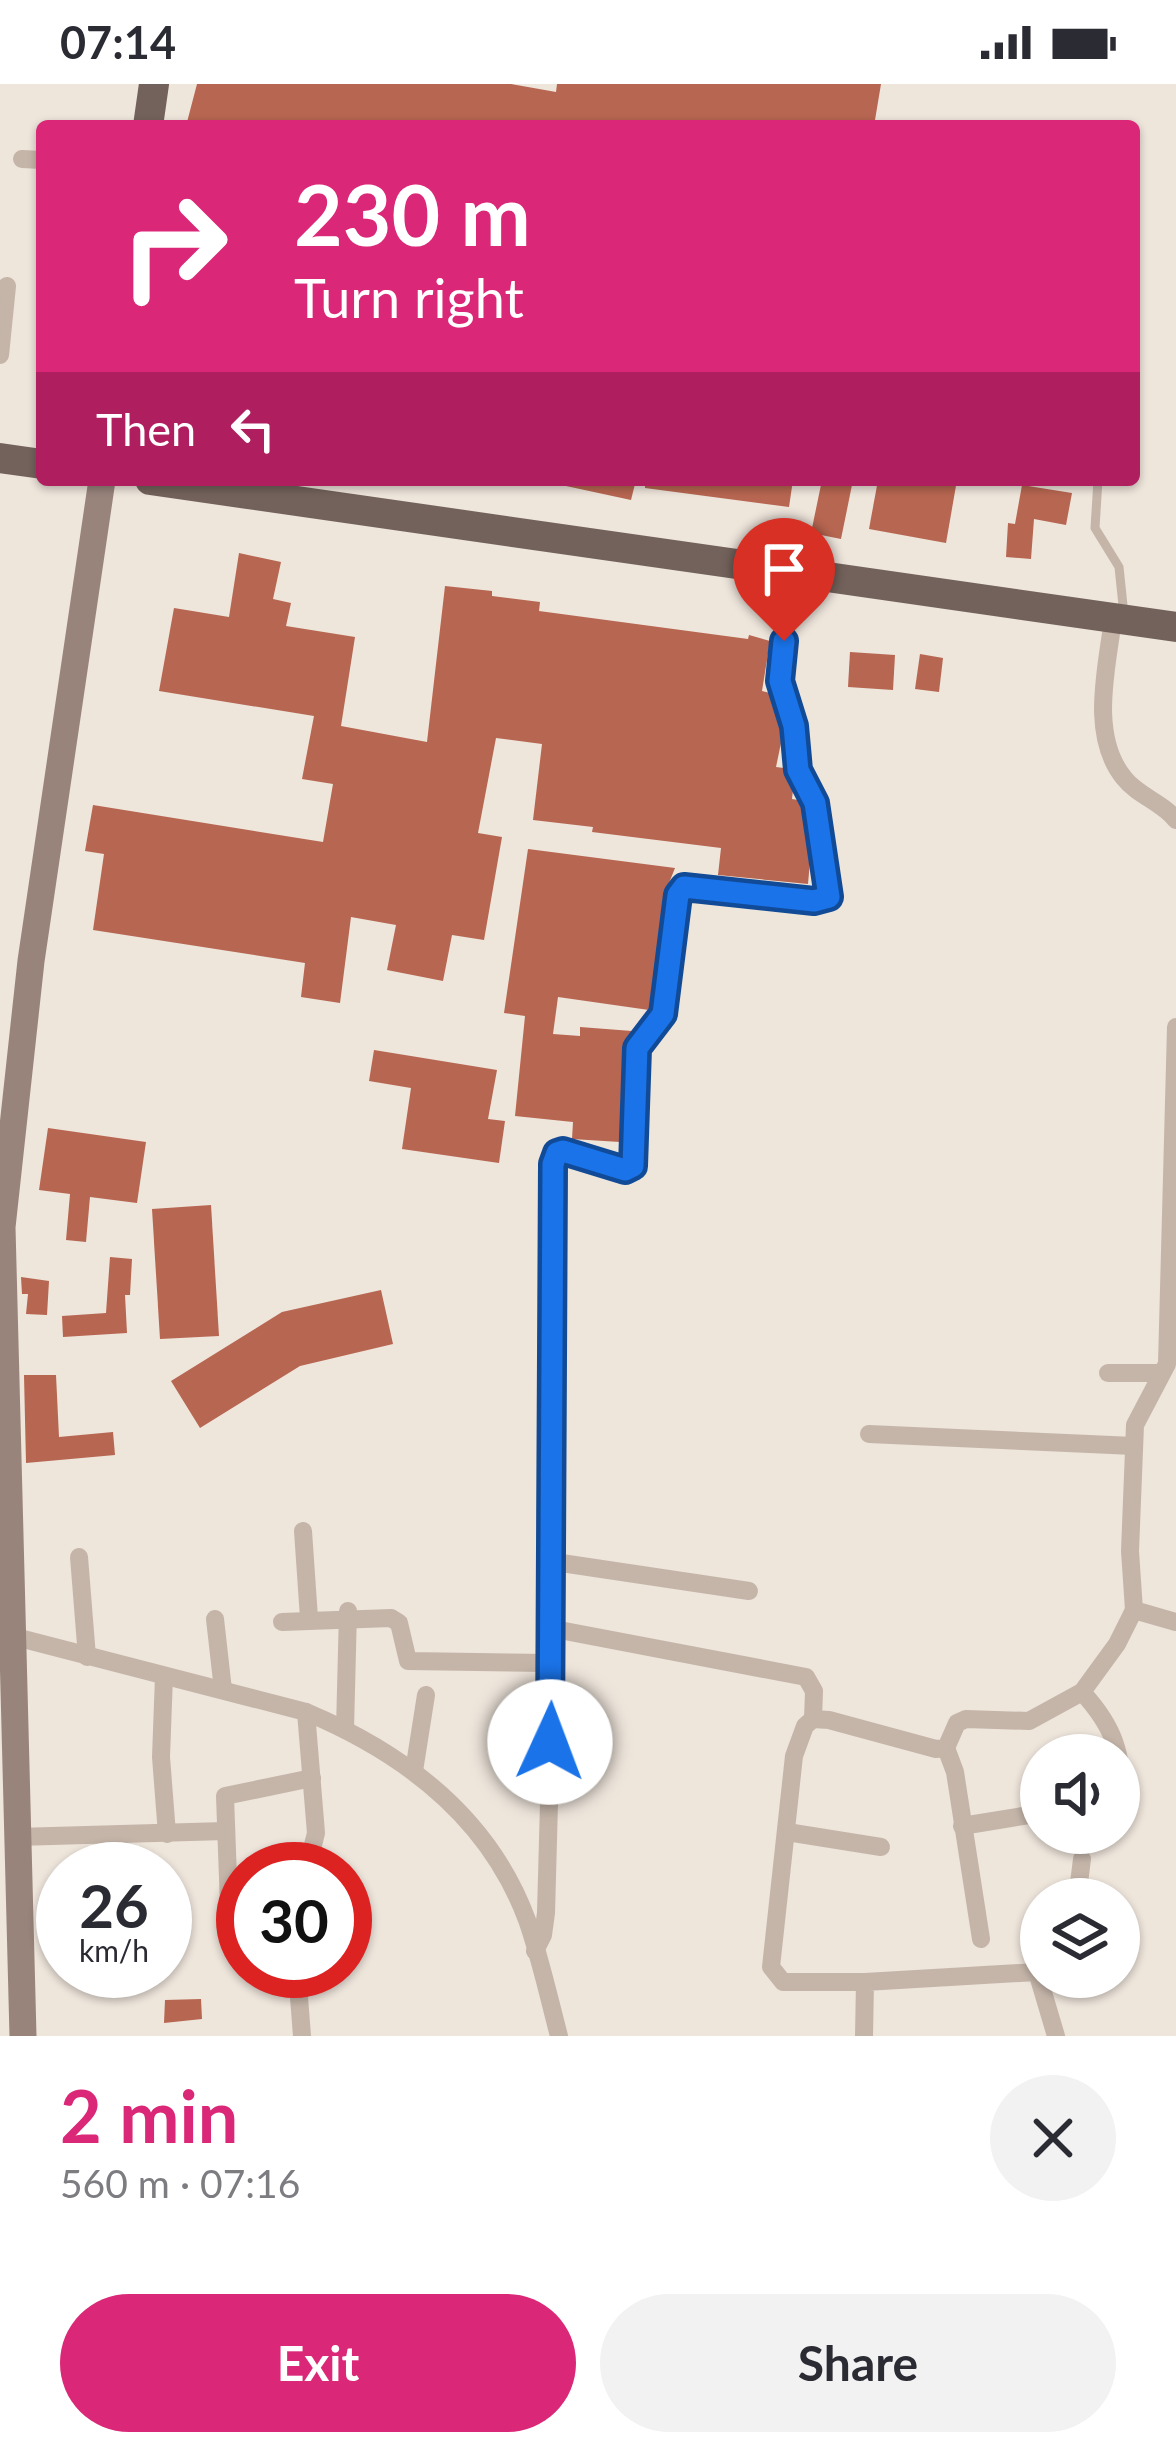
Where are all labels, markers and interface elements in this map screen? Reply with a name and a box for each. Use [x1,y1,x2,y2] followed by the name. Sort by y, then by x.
[60,15,176,69] text: 07:14
[294,163,531,264] text: 230 m
[96,168,252,324] icon: right
[294,265,524,330] text: Turn right
[220,396,286,462] icon: left
[96,402,196,456] text: Then
[733,518,835,641] pin
[751,536,817,602] icon: arrive
[487,1679,613,1805] position arrow
[1020,1734,1140,1998] map controls
[1020,1734,1140,1854] button: sound
[216,1842,372,1998] speed limit sign: 30
[79,1869,149,1941] text: 26
[1020,1878,1140,1998] button: layers
[79,1932,149,1968] text: km/h
[60,2072,238,2158] text: 2 min
[990,2075,1116,2201] button: close
[60,2160,300,2206] text: 560 m · 07:16
[60,2294,576,2432] button: Exit
[600,2294,1116,2432] button: Share

